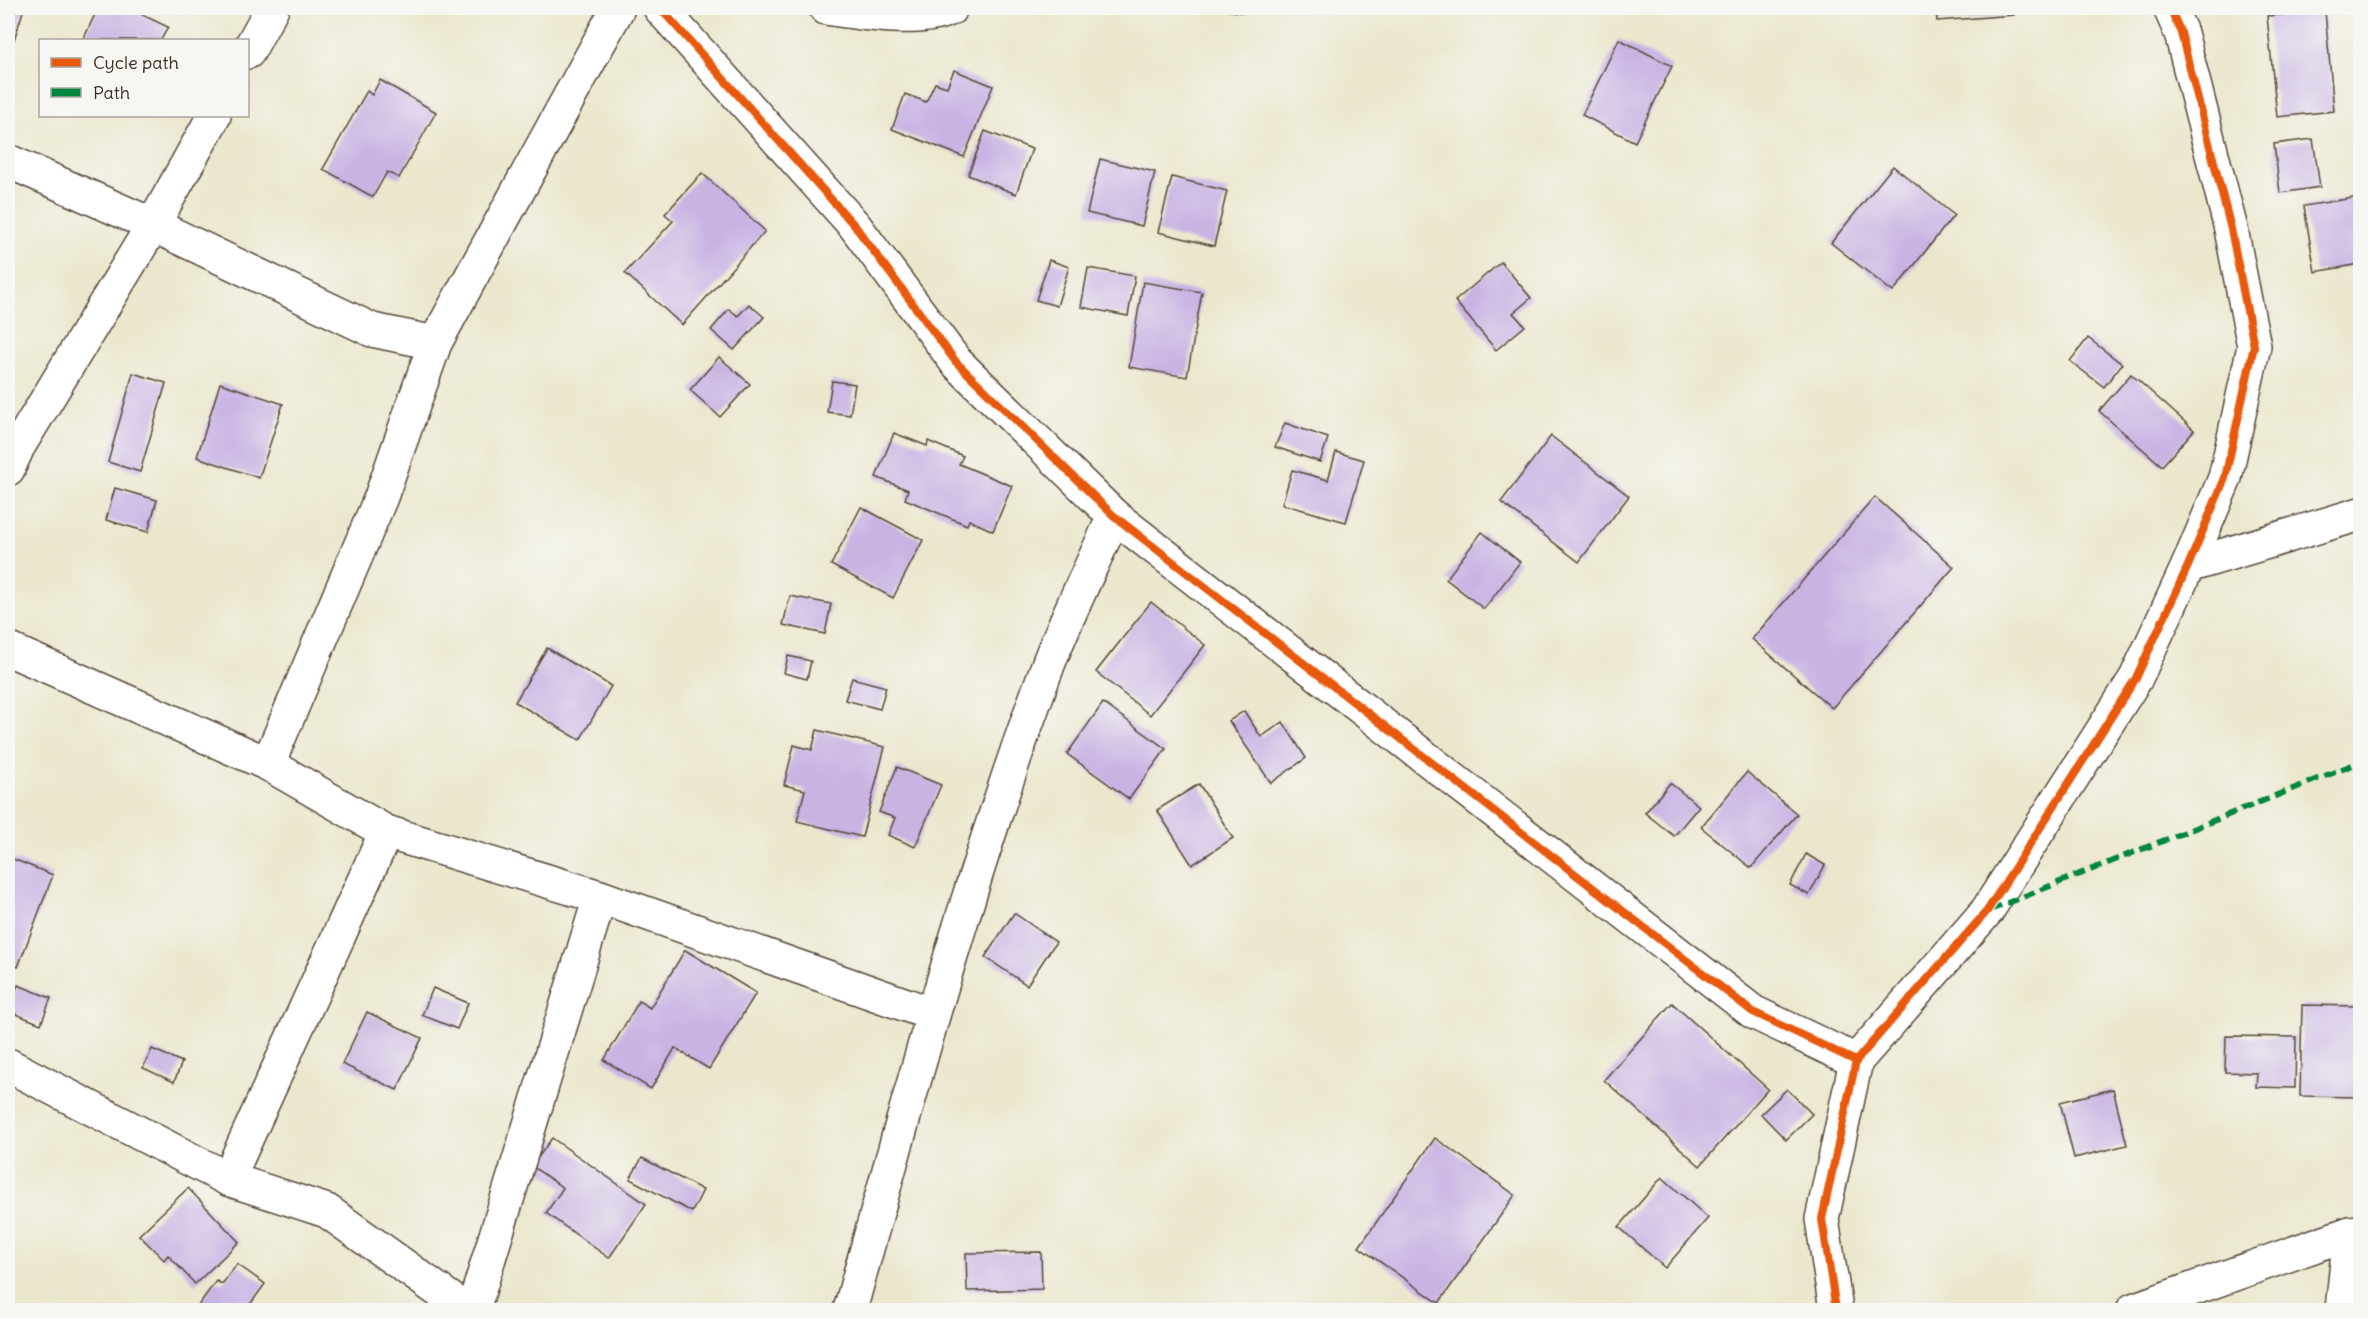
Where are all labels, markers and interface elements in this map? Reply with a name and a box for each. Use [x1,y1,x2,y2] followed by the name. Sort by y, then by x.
[39,39,249,117] legend
[93,51,179,74] text: Cycle path
[93,81,130,104] text: Path

